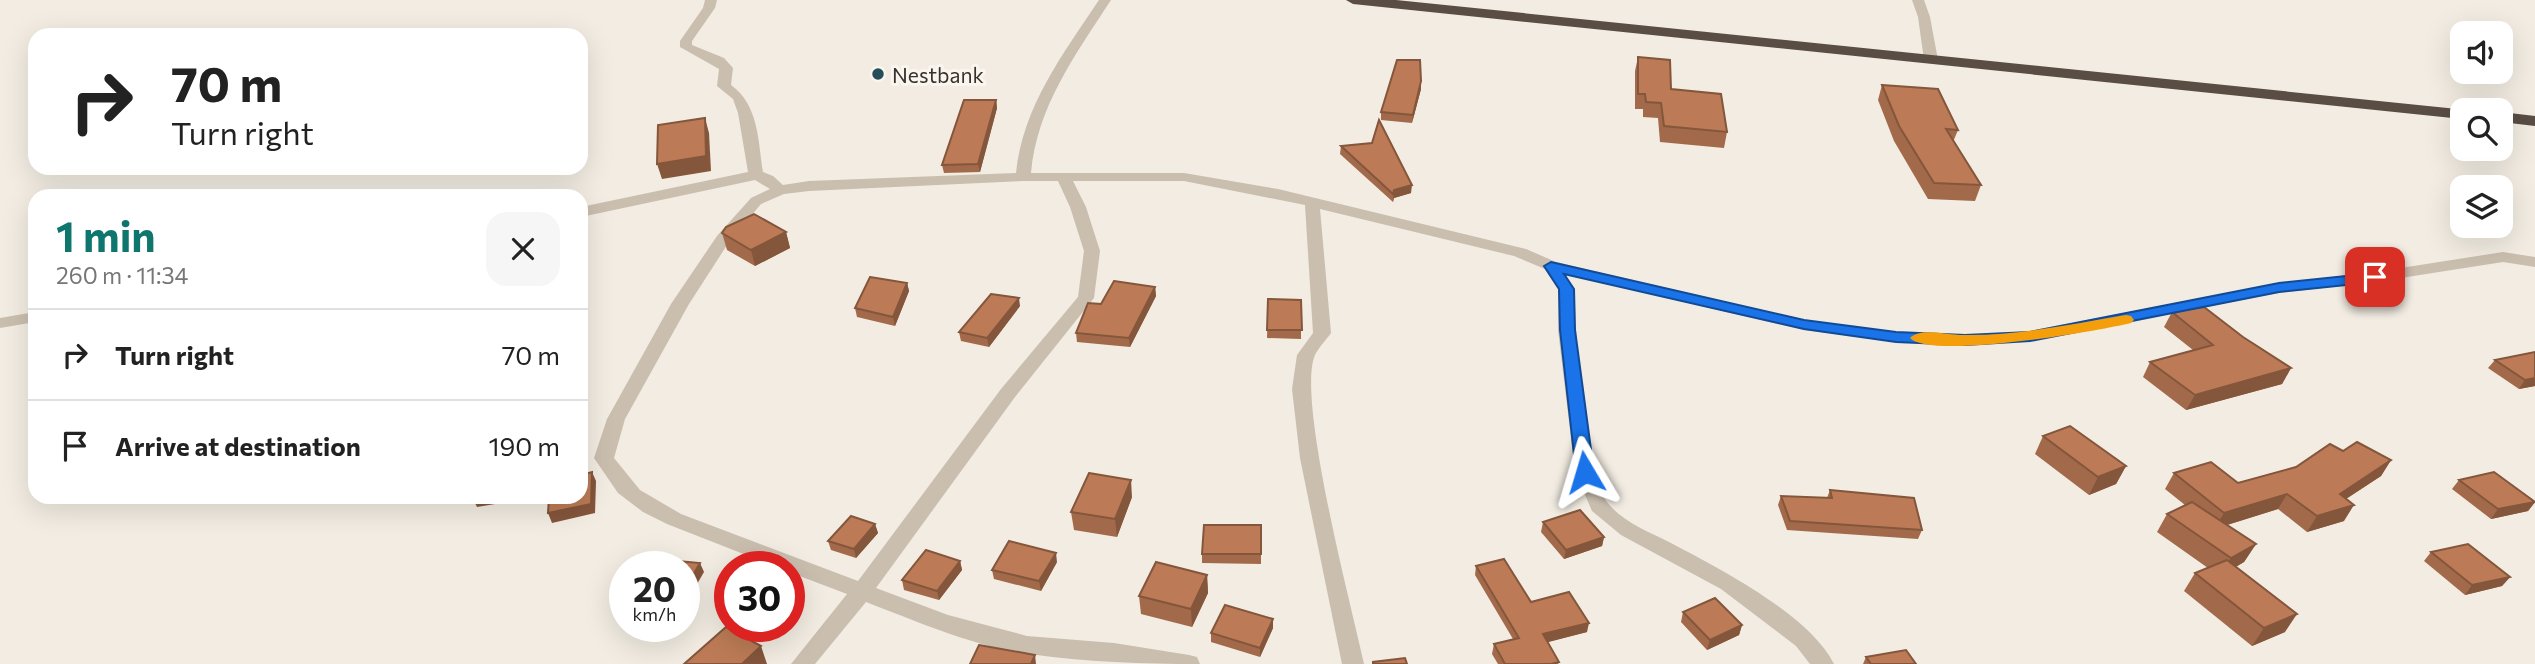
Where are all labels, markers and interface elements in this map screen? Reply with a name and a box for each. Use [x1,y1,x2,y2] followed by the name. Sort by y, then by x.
[2450,21,2513,238] map controls
[2450,21,2513,84] button: sound
[171,52,282,112] text: 70 m
[56,56,147,147] icon: right
[892,62,984,87] place label: Nestbank
[870,66,886,82] marker: Nestbank
[2450,98,2513,161] button: search
[171,112,314,152] text: Turn right
[2450,175,2513,238] button: layers
[56,209,156,261] text: 1 min
[486,212,560,286] button: close
[2345,247,2405,307] pin
[2356,258,2394,296] icon: arrive
[56,261,188,289] text: 260 m · 11:34
[56,336,94,374] icon: right
[115,339,234,370] text: Turn right
[502,339,560,370] text: 70 m
[56,427,94,465] icon: arrive
[115,430,361,461] text: Arrive at destination
[488,430,560,461] text: 190 m
[1548,435,1622,509] position arrow
[714,551,805,642] speed limit sign: 30
[633,566,676,609] text: 20
[633,603,676,625] text: km/h

